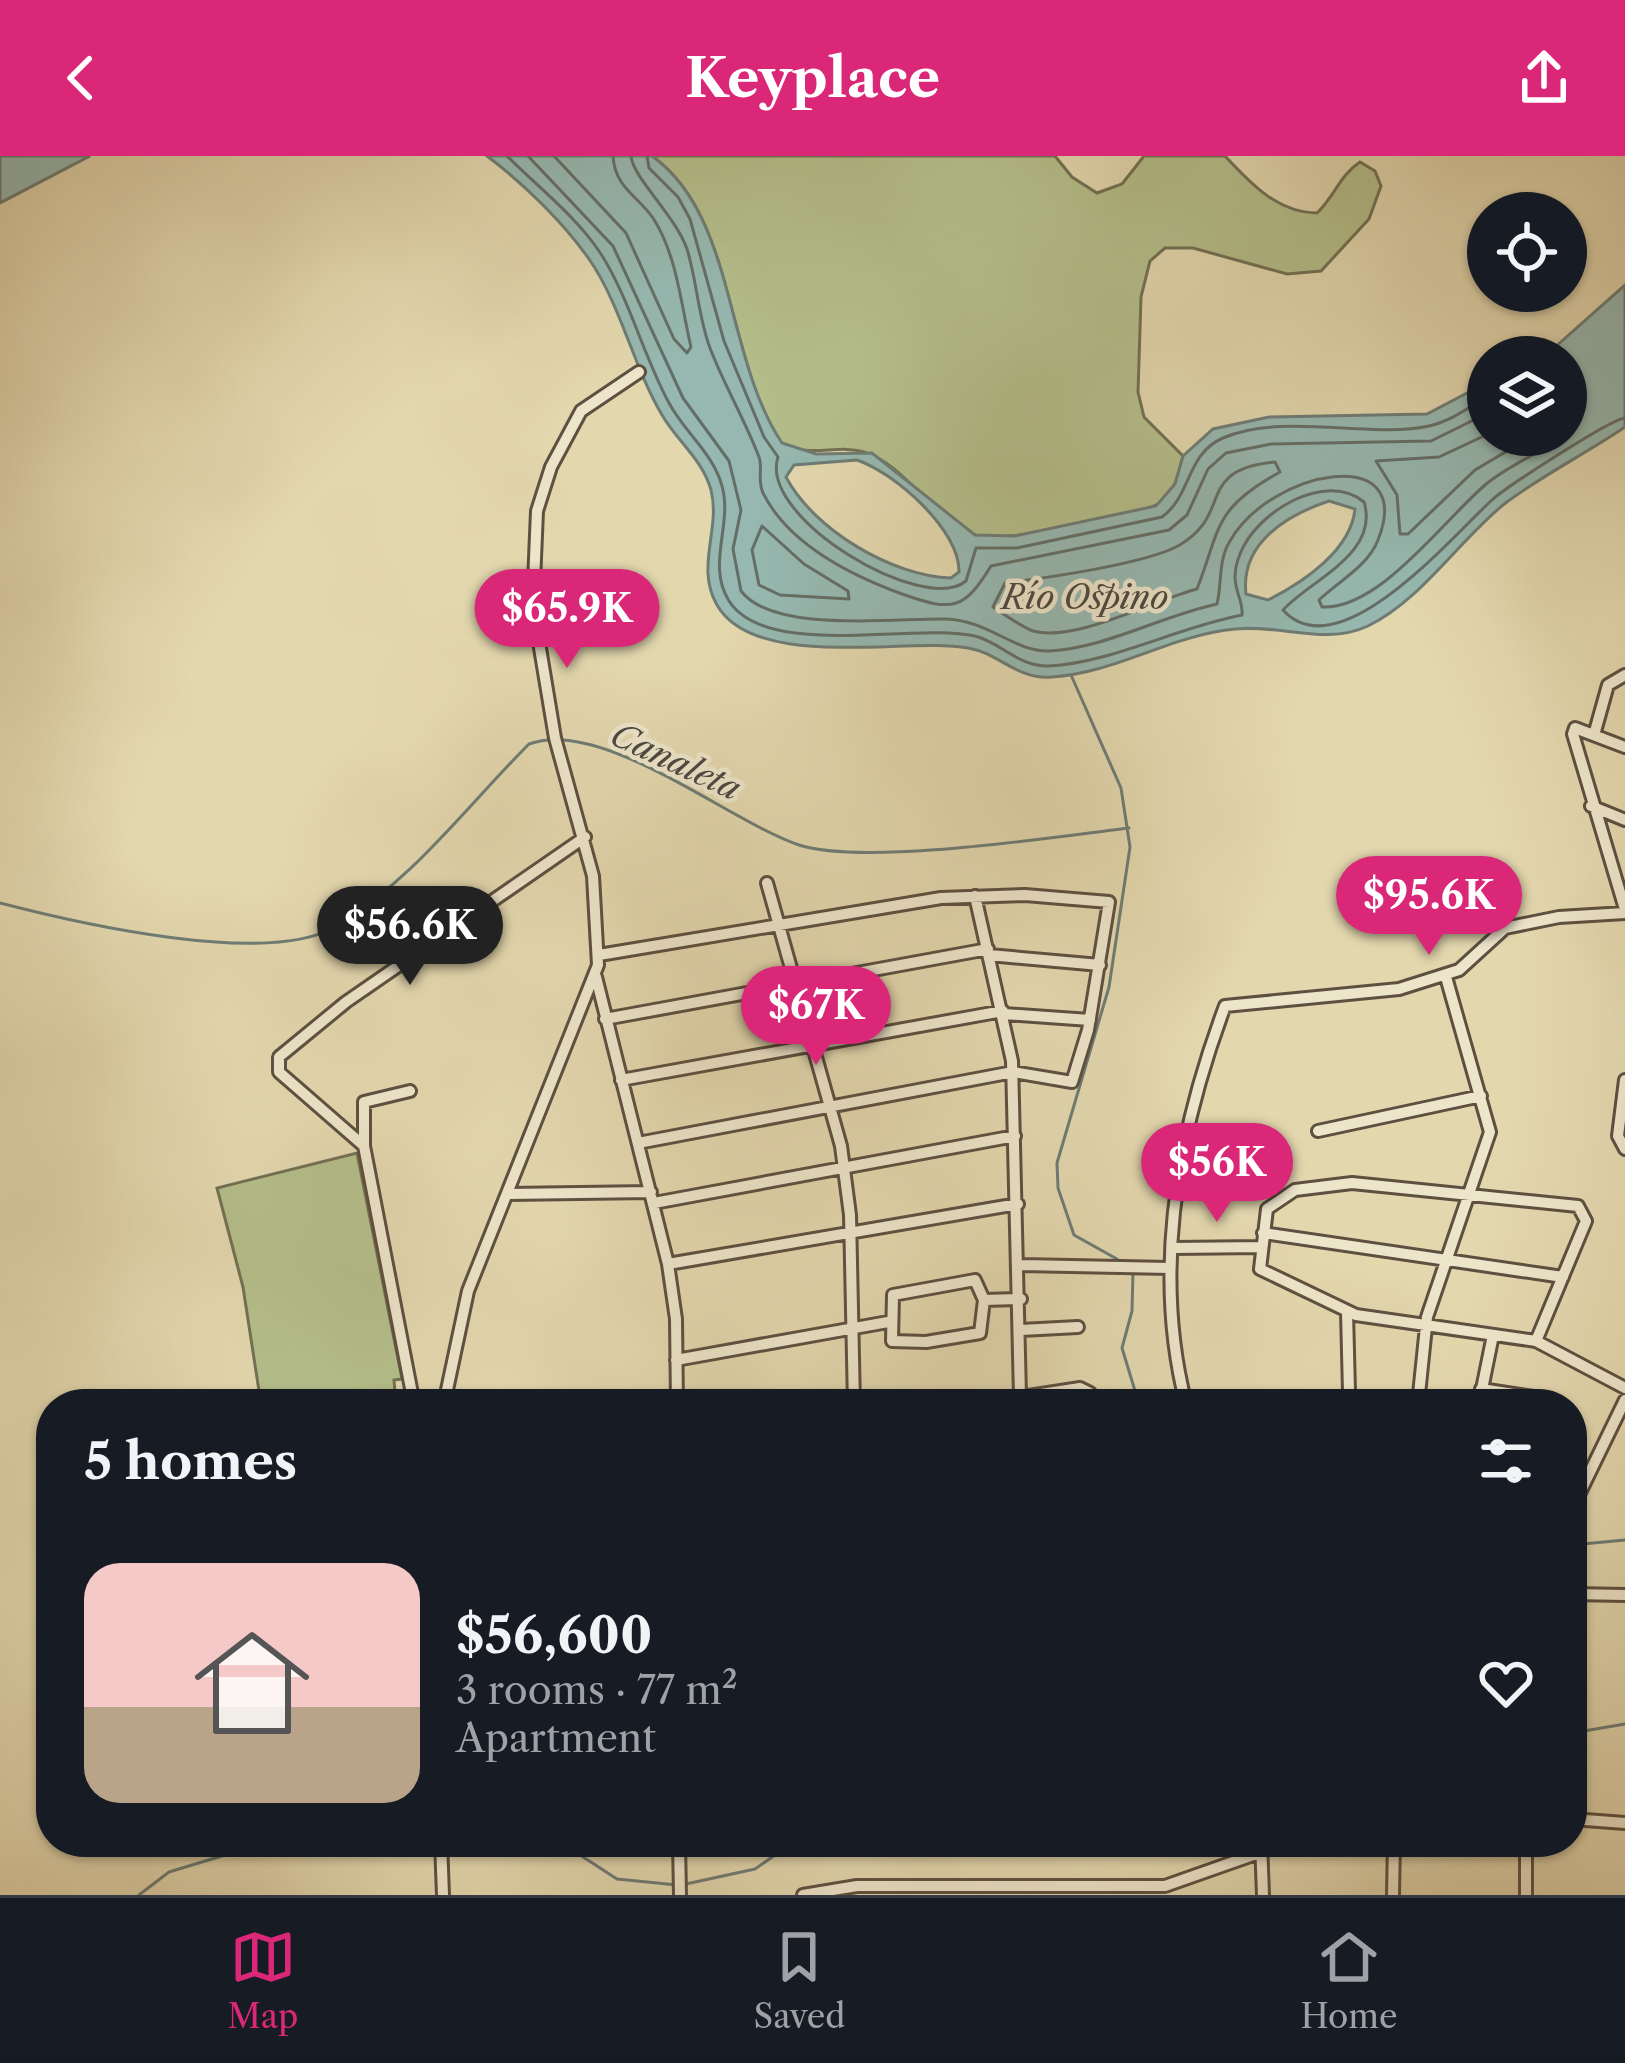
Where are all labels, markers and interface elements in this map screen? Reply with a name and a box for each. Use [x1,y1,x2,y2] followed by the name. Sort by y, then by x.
[48,45,114,111] icon: back
[685,45,940,111] text: Keyplace
[1511,45,1577,111] icon: share
[1467,192,1587,456] map controls
[1467,192,1587,312] button: locate
[1467,336,1587,456] button: layers
[469,569,665,671] pin: $65.9K
[999,577,1168,618] water label: Río Ospino
[502,584,632,632] text: $65.9K
[604,714,747,809] water label: Canaleta
[1331,856,1527,958] pin: $95.6K
[1363,871,1495,919] text: $95.6K
[312,886,508,988] pin: $56.6K
[344,901,476,949] text: $56.6K
[745,966,887,1068] pin: $67K
[768,981,864,1029] text: $67K
[1146,1123,1288,1225] pin: $56K
[1168,1138,1266,1186] text: $56K
[1473,1428,1539,1494] icon: filters
[84,1430,297,1492] text: 5 homes
[456,1604,653,1666] text: $56,600
[180,1611,324,1755] icon: home
[1473,1650,1539,1716] icon: heart
[456,1666,738,1714] text: 3 rooms · 77 m²
[456,1714,656,1762] text: Apartment
[228,1924,298,2037] tab: Map
[754,1924,845,2037] tab: Saved
[1300,1924,1397,2037] tab: Home

